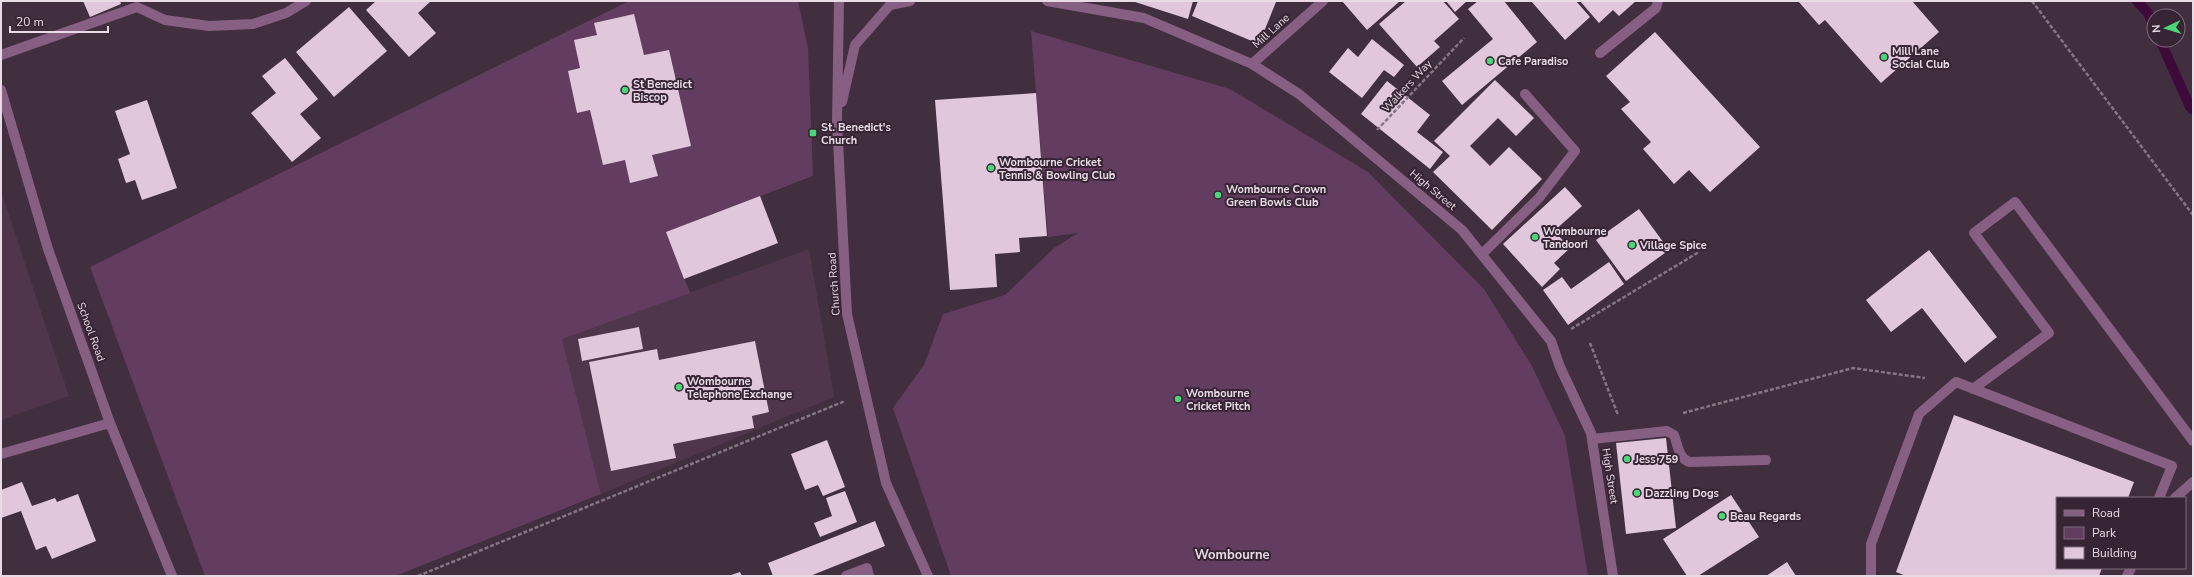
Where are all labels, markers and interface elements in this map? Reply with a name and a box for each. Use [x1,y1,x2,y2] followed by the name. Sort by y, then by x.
[10,8,108,34] scale bar
[2146,8,2186,48] north arrow
[1249,10,1293,52] street label: Mill Lane
[16,14,44,30] text: 20 m
[2149,24,2164,33] text: N
[1892,44,1950,72] place label: Mill Lane Social Club
[1879,52,1889,62] marker: Mill Lane Social Club
[1498,54,1568,69] place label: Cafe Paradiso
[1379,56,1435,116] street label: Walkers Way
[1485,56,1495,66] marker: Cafe Paradiso
[633,77,693,105] place label: St Benedict Biscop
[620,85,630,95] marker: St Benedict Biscop
[821,120,891,148] place label: St. Benedict's Church
[808,128,818,138] marker: St. Benedict's Church
[999,155,1116,183] place label: Wombourne Cricket Tennis & Bowling Club
[986,163,996,173] marker: Wombourne Cricket Tennis & Bowling Club
[1407,166,1460,214] street label: High Street
[1226,182,1326,210] place label: Wombourne Crown Green Bowls Club
[1213,190,1223,200] marker: Wombourne Crown Green Bowls Club
[1543,224,1607,252] place label: Wombourne Tandoori
[1530,232,1540,242] marker: Wombourne Tandoori
[1639,238,1707,253] place label: Village Spice
[1627,240,1637,250] marker: Village Spice
[824,252,844,316] street label: Church Road
[73,300,109,364] street label: School Road
[687,374,792,402] place label: Wombourne Telephone Exchange
[674,382,684,392] marker: Wombourne Telephone Exchange
[1186,386,1250,414] place label: Wombourne Cricket Pitch
[1173,394,1183,404] marker: Wombourne Cricket Pitch
[1598,447,1622,505] street label: High Street
[1634,452,1679,467] place label: Jess 759
[1622,454,1632,464] marker: Jess 759
[1645,486,1719,501] place label: Dazzling Dogs
[1632,488,1642,498] marker: Dazzling Dogs
[2056,497,2186,569] legend
[2092,505,2120,521] text: Road
[1730,509,1801,524] place label: Beau Regards
[1717,511,1727,521] marker: Beau Regards
[2092,525,2117,541] text: Park
[2092,545,2137,561] text: Building
[1194,546,1270,564] district label: Wombourne

